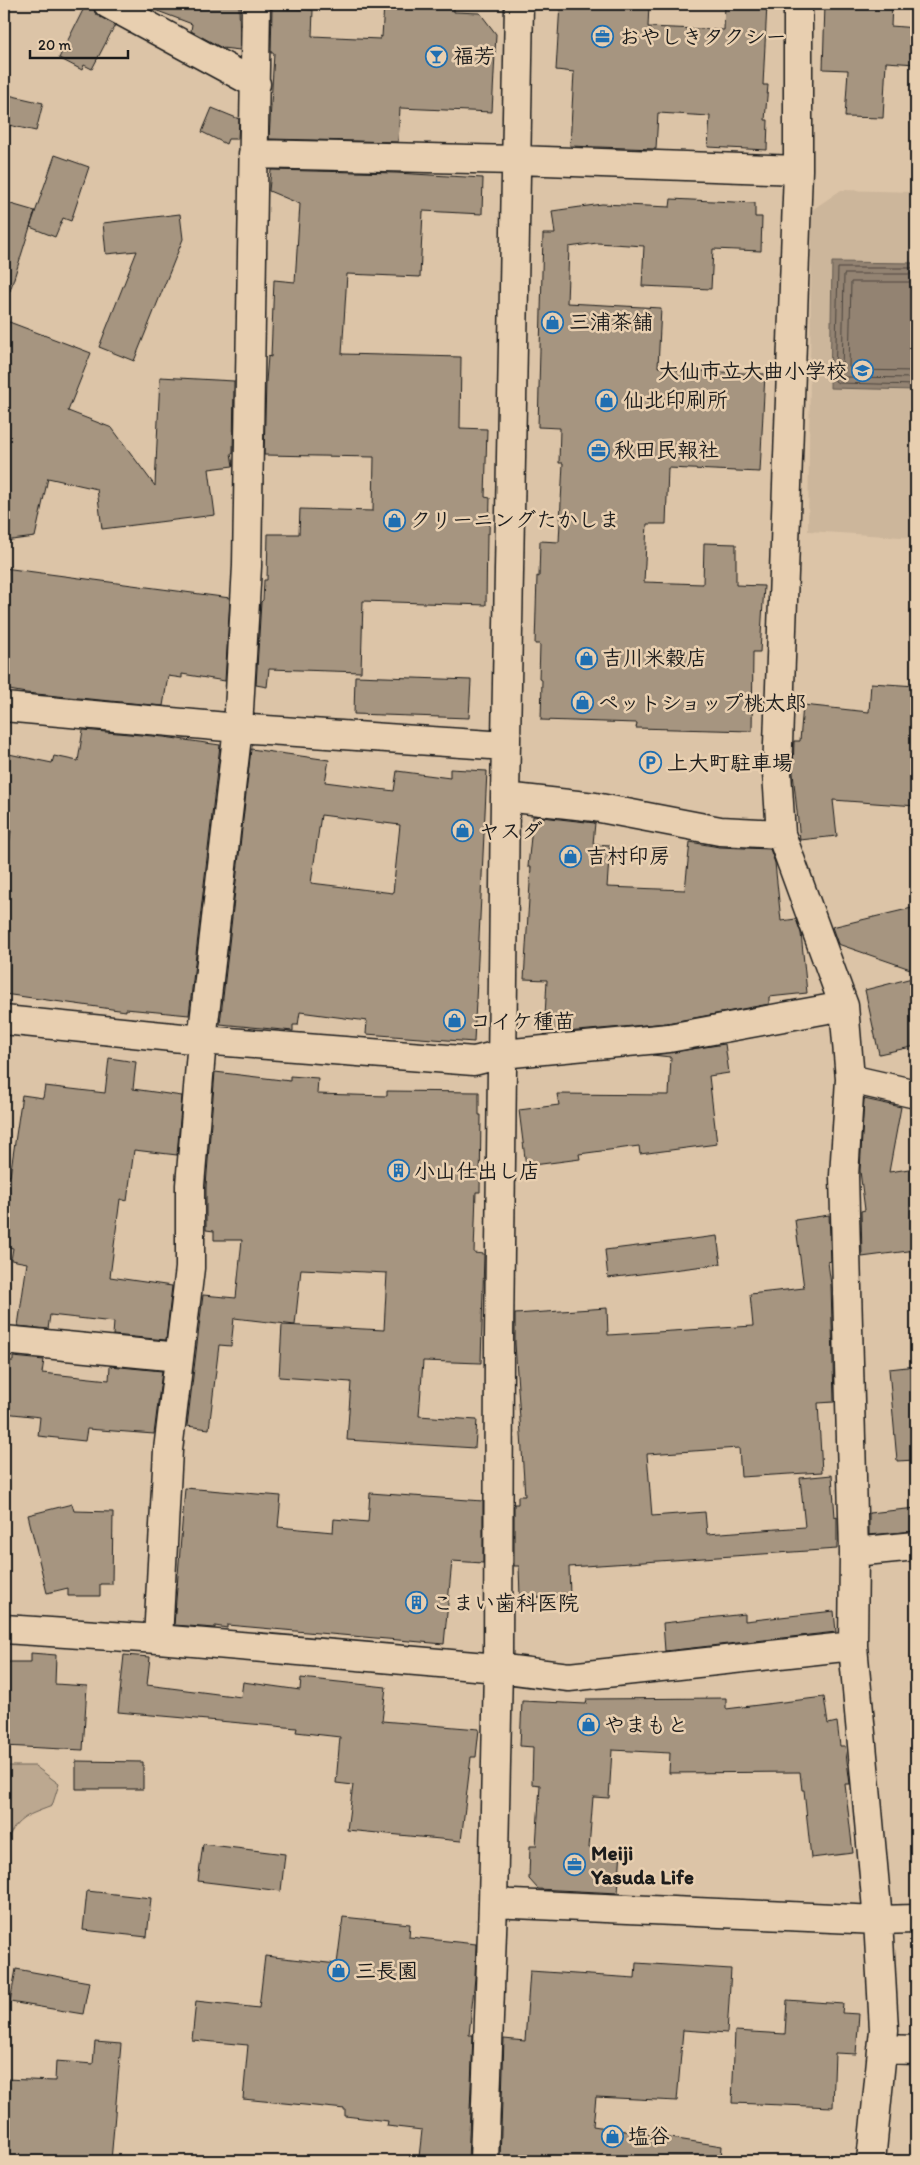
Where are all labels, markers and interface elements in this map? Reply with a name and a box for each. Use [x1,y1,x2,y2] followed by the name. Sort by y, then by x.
[619,24,787,49] place label: おやしきタクシー
[591,25,615,49] office icon: おやしきタクシー
[30,28,128,60] scale bar
[38,36,72,54] text: 20 m
[453,43,495,68] place label: 福芳
[425,44,449,68] bar icon: 福芳
[569,309,653,334] place label: 三浦茶舗
[541,310,565,334] shop icon: 三浦茶舗
[658,358,847,383] place label: 大仙市立大曲小学校
[851,359,875,383] school or university icon: 大仙市立大曲小学校
[623,387,728,412] place label: 仙北印刷所
[595,388,619,412] shop icon: 仙北印刷所
[614,437,719,462] place label: 秋田民報社
[586,438,610,462] office icon: 秋田民報社
[410,507,620,532] place label: クリーニングたかしま
[382,508,406,532] shop icon: クリーニングたかしま
[602,645,707,670] place label: 吉川米穀店
[574,646,598,670] shop icon: 吉川米穀店
[598,690,806,715] place label: ペットショップ桃太郎
[570,691,594,715] shop icon: ペットショップ桃太郎
[667,750,793,775] place label: 上大町駐車場
[639,751,663,775] parking icon: 上大町駐車場
[479,818,542,843] place label: ヤスダ
[451,819,475,843] shop icon: ヤスダ
[586,843,670,868] place label: 吉村印房
[558,844,582,868] shop icon: 吉村印房
[470,1008,575,1033] place label: コイケ種苗
[442,1009,466,1033] shop icon: コイケ種苗
[414,1158,540,1183] place label: 小山仕出し店
[386,1159,410,1183] building icon: 小山仕出し店
[432,1590,579,1615] place label: こまい歯科医院
[404,1591,428,1615] building icon: こまい歯科医院
[604,1712,688,1737] place label: やまもと
[576,1713,600,1737] shop icon: やまもと
[590,1840,694,1889] place label: Meiji Yasuda Life
[563,1853,587,1877] office icon: Meiji Yasuda Life
[355,1958,418,1983] place label: 三長園
[327,1959,351,1983] shop icon: 三長園
[628,2123,670,2148] place label: 塩谷
[600,2124,624,2148] shop icon: 塩谷

